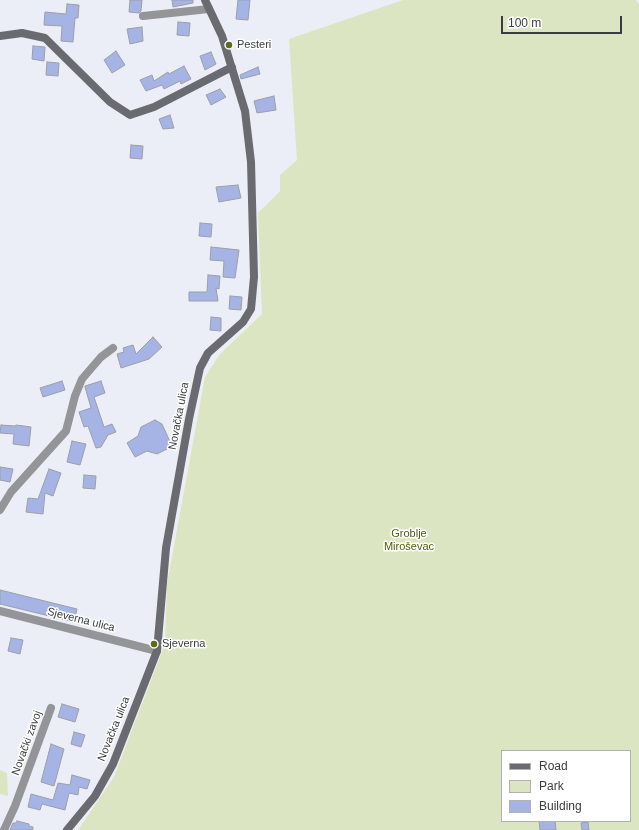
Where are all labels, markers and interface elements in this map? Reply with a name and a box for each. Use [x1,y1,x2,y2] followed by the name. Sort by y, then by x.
[503,8,624,34] scale bar
[508,16,541,30] text: 100 m
[237,38,271,52] place label: Pesteri
[224,40,234,50] marker: Pesteri
[166,381,192,451] street label: Novačka ulica
[384,527,434,553] park label: Groblje Miroševac
[46,605,116,635] street label: Sjeverna ulica
[162,637,205,651] place label: Sjeverna
[149,639,159,649] marker: Sjeverna
[95,695,133,763] street label: Novačka ulica
[9,709,45,777] street label: Novački zavoj
[501,750,631,822] legend
[539,759,568,773] text: Road
[539,779,564,793] text: Park
[539,799,582,813] text: Building

